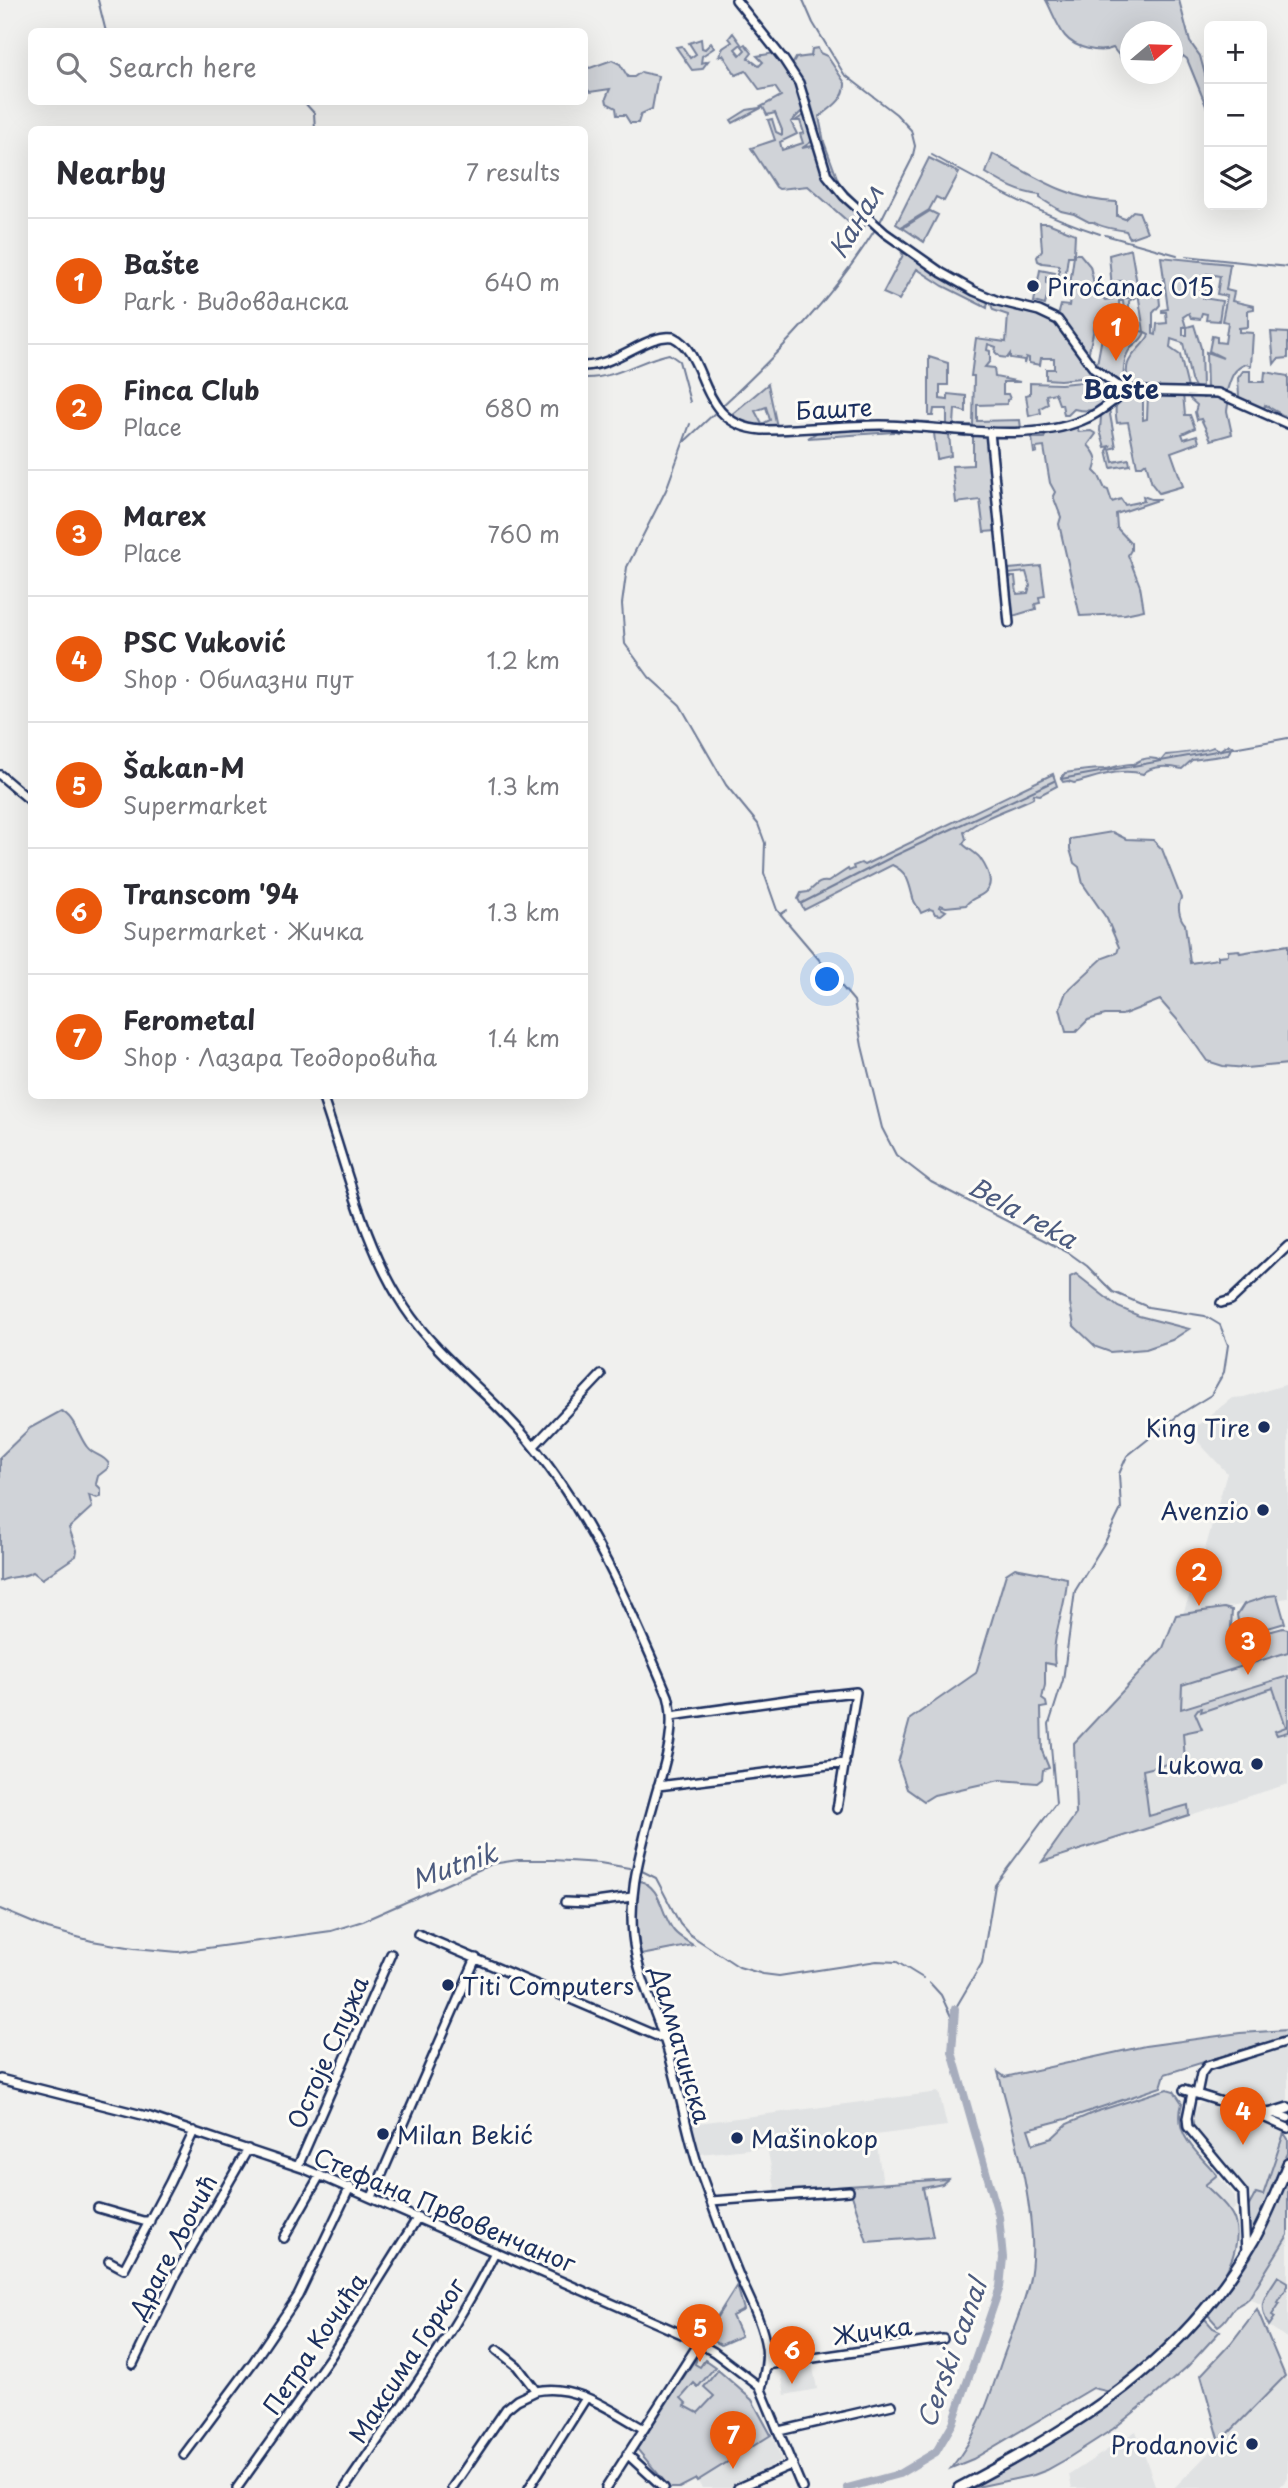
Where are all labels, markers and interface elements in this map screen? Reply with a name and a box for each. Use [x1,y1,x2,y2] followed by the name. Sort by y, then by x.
[1120,21,1183,84] north arrow
[1204,21,1267,210] map controls
[1204,21,1267,84] button: +
[28,28,588,105] search box
[108,47,257,86] text: Search here
[52,48,90,86] icon: search
[1204,84,1267,147] button: −
[1204,147,1267,210] button: layers
[56,149,166,194] text: Nearby
[466,154,560,189] text: 7 results
[818,177,892,265] water label: Канал
[123,244,199,283] text: Bašte
[74,264,85,299] text: 1
[484,264,560,299] text: 640 m
[1047,268,1214,304] place label: Piroćanac 015
[1025,278,1041,294] marker: Piroćanac 015
[123,283,348,318] text: Park · Видовданска
[1093,303,1139,361] pin: 1
[1083,369,1159,408] district label: Bašte
[123,370,259,409] text: Finca Club
[795,388,873,428] street label: Баште
[71,390,87,425] text: 2
[484,390,560,425] text: 680 m
[123,409,182,444] text: Place
[123,496,206,535] text: Marex
[71,516,87,551] text: 3
[488,516,560,551] text: 760 m
[123,535,182,570] text: Place
[123,622,286,661] text: PSC Vuković
[71,642,87,677] text: 4
[487,642,560,677] text: 1.2 km
[123,661,353,696] text: Shop · Обилазни пут
[123,748,245,787] text: Šakan-M
[72,768,86,803] text: 5
[488,768,560,803] text: 1.3 km
[123,787,267,822] text: Supermarket
[123,874,299,913] text: Transcom '94
[71,894,87,929] text: 6
[488,894,560,929] text: 1.3 km
[123,913,364,948] text: Supermarket · Жичка
[810,962,844,996] your location
[123,1000,255,1039] text: Ferometal
[72,1020,86,1055] text: 7
[488,1020,560,1055] text: 1.4 km
[123,1039,437,1074] text: Shop · Лазара Теодоровића
[962,1166,1085,1258] water label: Bela reka
[1146,1409,1250,1445] place label: King Tire
[1256,1419,1272,1435] marker: King Tire
[1161,1492,1249,1528] place label: Avenzio
[1255,1502,1271,1518] marker: Avenzio
[1176,1548,1222,1606] pin: 2
[1225,1617,1271,1675] pin: 3
[1157,1746,1243,1782] place label: Lukowa
[1249,1756,1265,1772] marker: Lukowa
[406,1832,503,1898] water label: Mutnik
[642,1961,722,2128] street label: Далматинска
[462,1967,634,2003] place label: Titi Computers
[277,1970,377,2134] street label: Остоје Спужа
[440,1977,456,1993] marker: Titi Computers
[1220,2087,1266,2145] pin: 4
[397,2116,533,2152] place label: Milan Bekić
[751,2120,878,2156] place label: Mašinokop
[375,2126,391,2142] marker: Milan Bekić
[729,2130,745,2146] marker: Mašinokop
[308,2137,582,2281] street label: Стефана Првовенчаног
[118,2168,225,2325] street label: Драге Љочић
[253,2265,375,2421] street label: Петра Кочића
[339,2270,473,2450] street label: Максима Горког
[906,2270,997,2433] water label: Cerski canal
[677,2304,723,2362] pin: 5
[830,2307,914,2353] street label: Жичка
[769,2326,815,2384] pin: 6
[710,2411,756,2469] pin: 7
[1111,2426,1238,2462] place label: Prodanović
[1244,2436,1260,2452] marker: Prodanović

